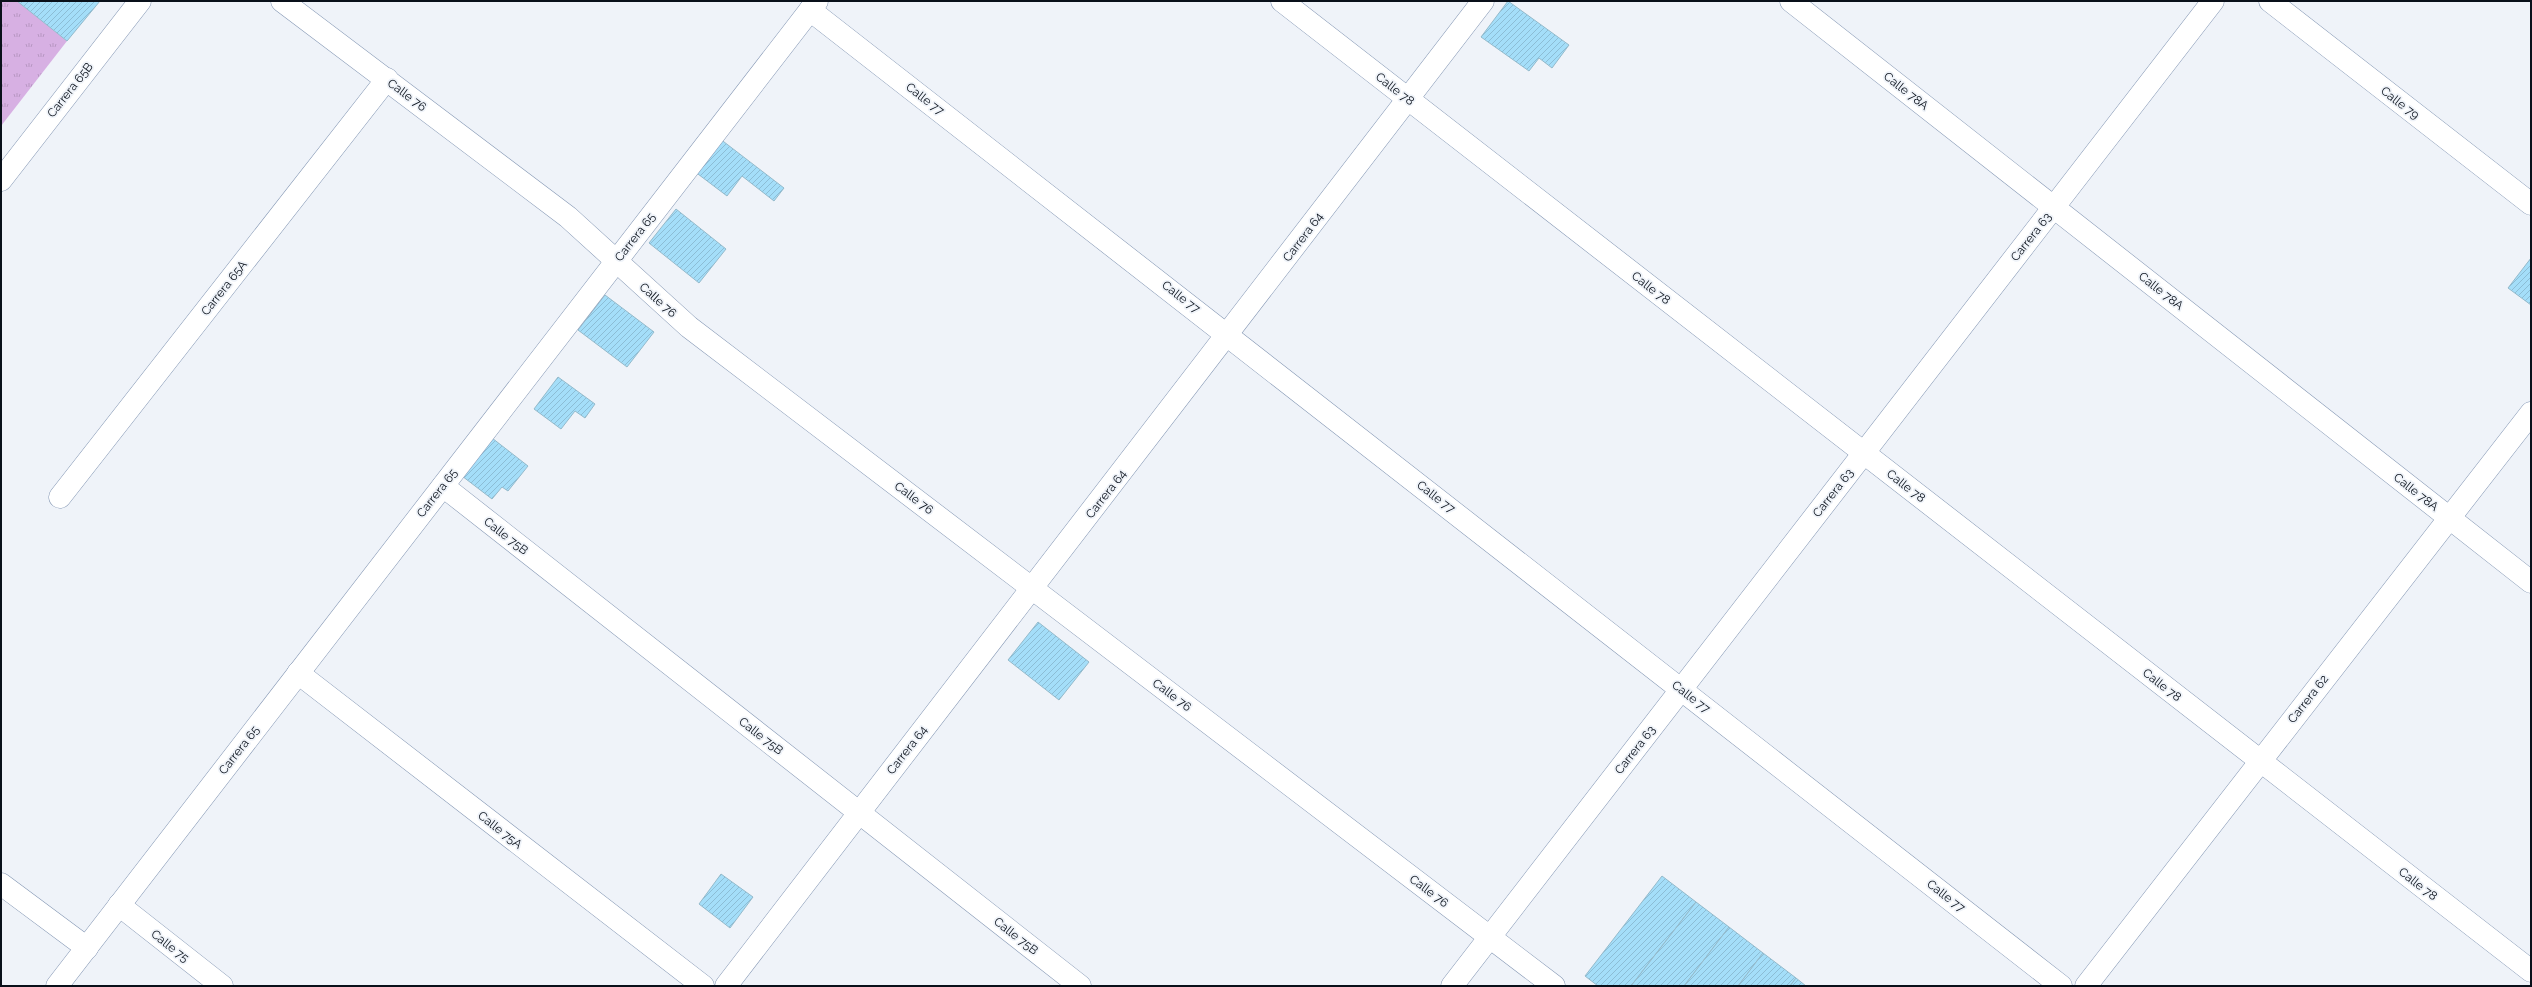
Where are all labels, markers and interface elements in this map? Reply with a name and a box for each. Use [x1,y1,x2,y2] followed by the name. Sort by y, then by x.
[44,60,96,120] street label: Carrera 65B
[1881,69,1931,113] street label: Calle 78A
[1373,70,1417,108] street label: Calle 78
[385,76,429,114] street label: Calle 76
[903,80,947,118] street label: Calle 77
[2378,84,2422,122] street label: Calle 79
[1280,209,1326,264] street label: Carrera 64
[612,210,659,264] street label: Carrera 65
[2008,210,2054,264] street label: Carrera 63
[198,258,250,318] street label: Carrera 65A
[1629,269,1673,307] street label: Calle 78
[2136,269,2186,313] street label: Calle 78A
[1159,278,1203,316] street label: Calle 77
[637,280,679,320] street label: Calle 76
[414,466,461,520] street label: Carrera 65
[1810,466,1856,520] street label: Carrera 63
[1083,467,1130,521] street label: Carrera 64
[1884,467,1928,505] street label: Calle 78
[2391,470,2441,514] street label: Calle 78A
[1414,478,1458,516] street label: Calle 77
[892,479,936,517] street label: Calle 76
[481,514,531,558] street label: Calle 75B
[2140,666,2184,704] street label: Calle 78
[2285,672,2331,726] street label: Carrera 62
[1150,676,1194,714] street label: Calle 76
[1669,678,1713,716] street label: Calle 77
[736,714,786,758] street label: Calle 75B
[216,723,263,777] street label: Carrera 65
[884,723,931,777] street label: Carrera 64
[1612,723,1658,777] street label: Carrera 63
[475,808,525,852] street label: Calle 75A
[2396,865,2440,903] street label: Calle 78
[1407,872,1451,910] street label: Calle 76
[1924,877,1968,915] street label: Calle 77
[991,914,1041,958] street label: Calle 75B
[148,927,192,965] street label: Calle 75

